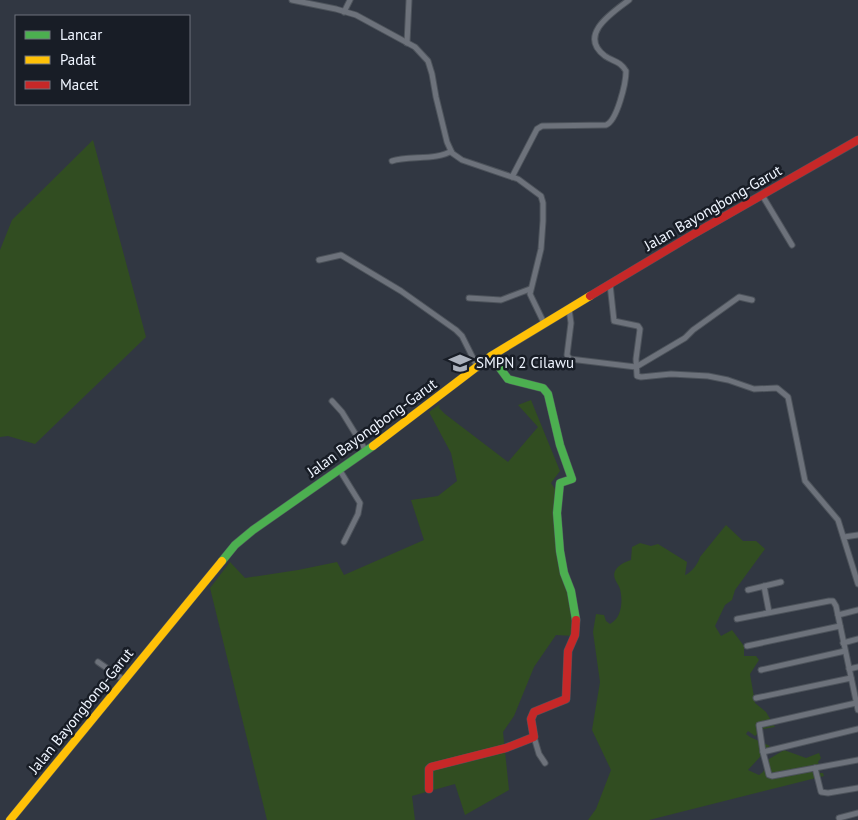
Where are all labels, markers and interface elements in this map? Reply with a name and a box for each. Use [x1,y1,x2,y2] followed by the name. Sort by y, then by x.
[15,15,190,105] legend
[60,25,102,44] text: Lancar
[60,50,96,69] text: Padat
[60,75,98,94] text: Macet
[640,160,785,255] street label: Jalan Bayongbong-Garut
[447,350,473,376] school or university icon: SMPN 2 Cilawu
[476,353,574,372] place label: SMPN 2 Cilawu
[302,374,440,482] street label: Jalan Bayongbong-Garut
[24,644,137,778] street label: Jalan Bayongbong-Garut

